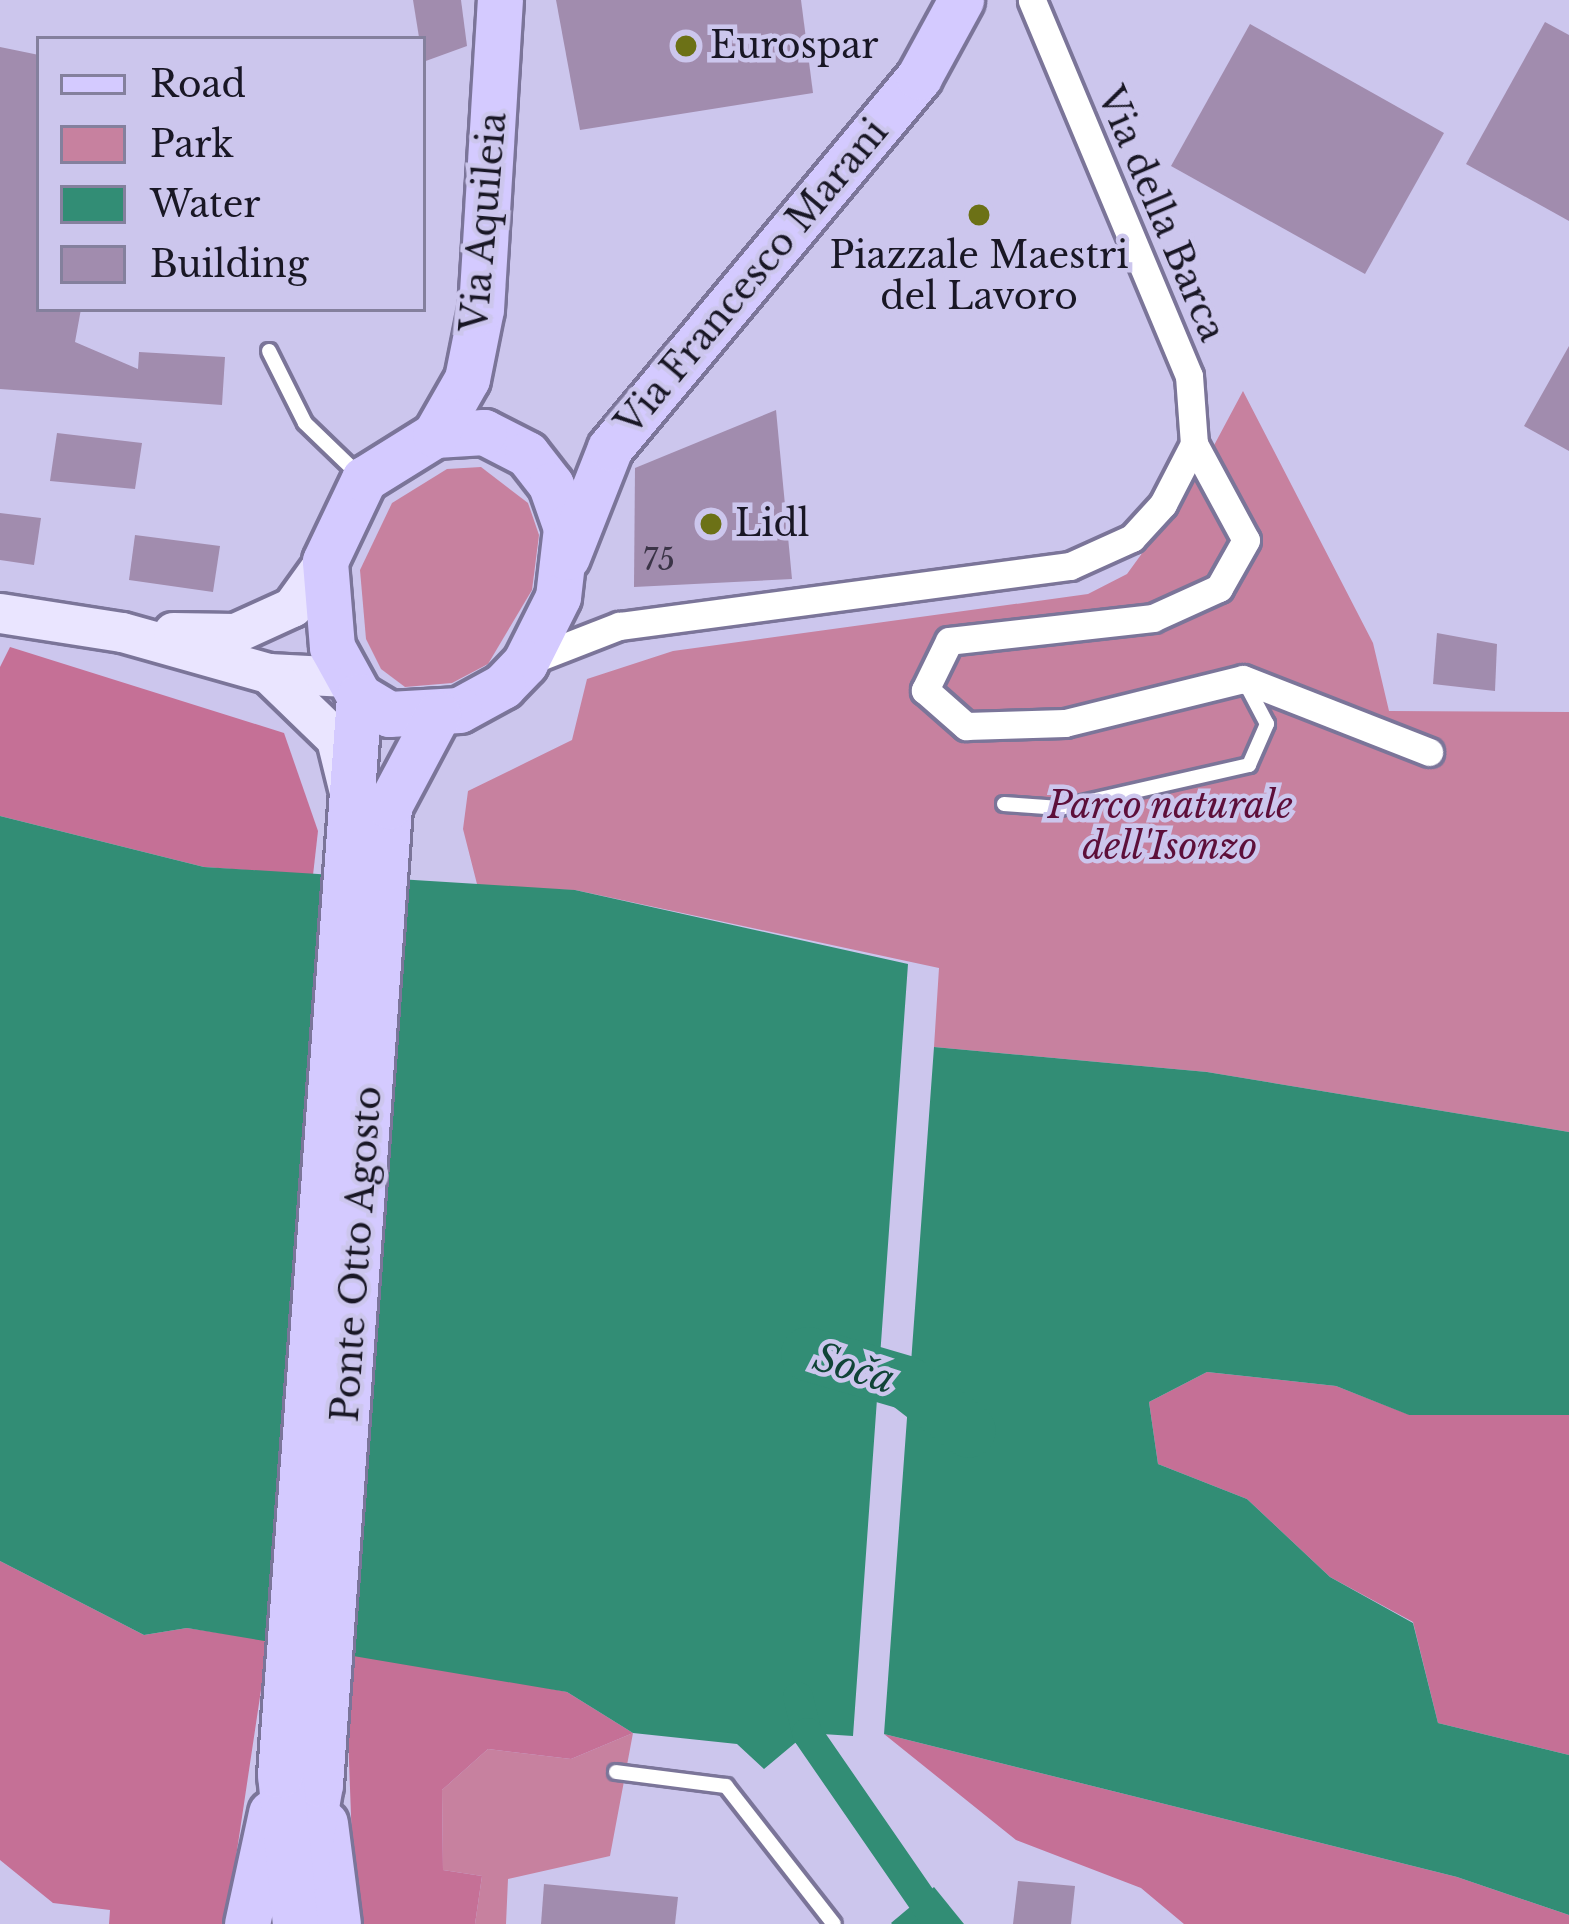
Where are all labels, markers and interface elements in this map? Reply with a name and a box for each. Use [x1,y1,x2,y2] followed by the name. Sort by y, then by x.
[710,24,878,68] place label: Eurospar
[673,33,699,59] marker: Eurospar
[36,36,426,312] legend
[150,62,246,107] text: Road
[1088,80,1234,348] street label: Via della Barca
[453,109,515,335] street label: Via Aquileia
[607,110,897,444] street label: Via Francesco Marani
[150,122,234,167] text: Park
[150,182,261,227] text: Water
[966,202,992,228] marker: Piazzale Maestri del Lavoro
[830,233,1128,318] place label: Piazzale Maestri del Lavoro
[150,242,308,287] text: Building
[735,502,809,546] place label: Lidl
[698,511,724,537] marker: Lidl
[643,542,675,578] house number: 75
[1047,783,1293,868] park label: Parco naturale dell'Isonzo
[324,1084,390,1424] street label: Ponte Otto Agosto
[807,1334,901,1404] water label: Soča

